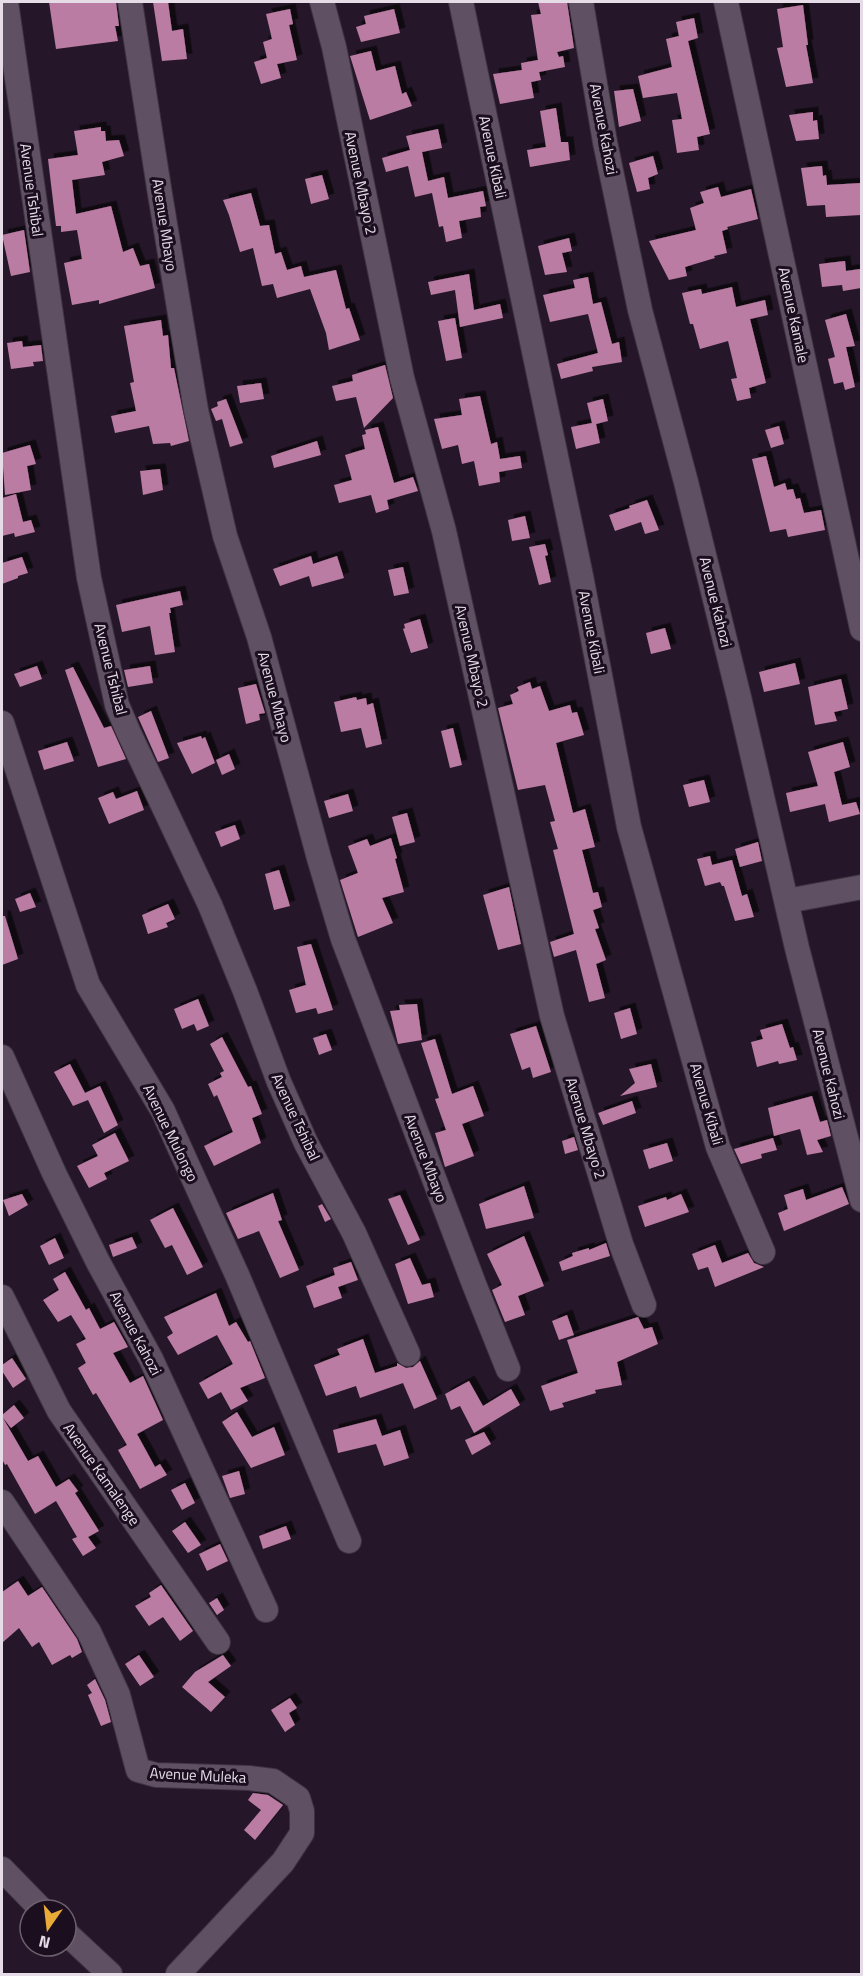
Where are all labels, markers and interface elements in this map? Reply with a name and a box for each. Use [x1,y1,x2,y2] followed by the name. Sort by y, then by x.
[584,81,624,177] street label: Avenue Kahozi
[473,113,513,201] street label: Avenue Kibali
[339,129,383,237] street label: Avenue Mbayo 2
[14,142,50,238] street label: Avenue Tshibal
[146,177,184,273] street label: Avenue Mbayo
[773,265,815,365] street label: Avenue Kamale
[694,554,738,650] street label: Avenue Kahozi
[573,588,611,676] street label: Avenue Kibali
[449,602,495,710] street label: Avenue Mbayo 2
[88,621,134,717] street label: Avenue Tshibal
[252,649,298,745] street label: Avenue Mbayo
[807,1026,851,1122] street label: Avenue Kahozi
[684,1060,730,1148] street label: Avenue Kibali
[266,1070,326,1164] street label: Avenue Tshibal
[560,1074,612,1182] street label: Avenue Mbayo 2
[137,1080,205,1186] street label: Avenue Mulongo
[399,1110,453,1206] street label: Avenue Mbayo
[104,1287,168,1379] street label: Avenue Kahozi
[58,1418,146,1530] street label: Avenue Kamalenge
[149,1761,247,1789] street label: Avenue Muleka
[18,1898,78,1958] north arrow
[36,1930,53,1956] text: N

